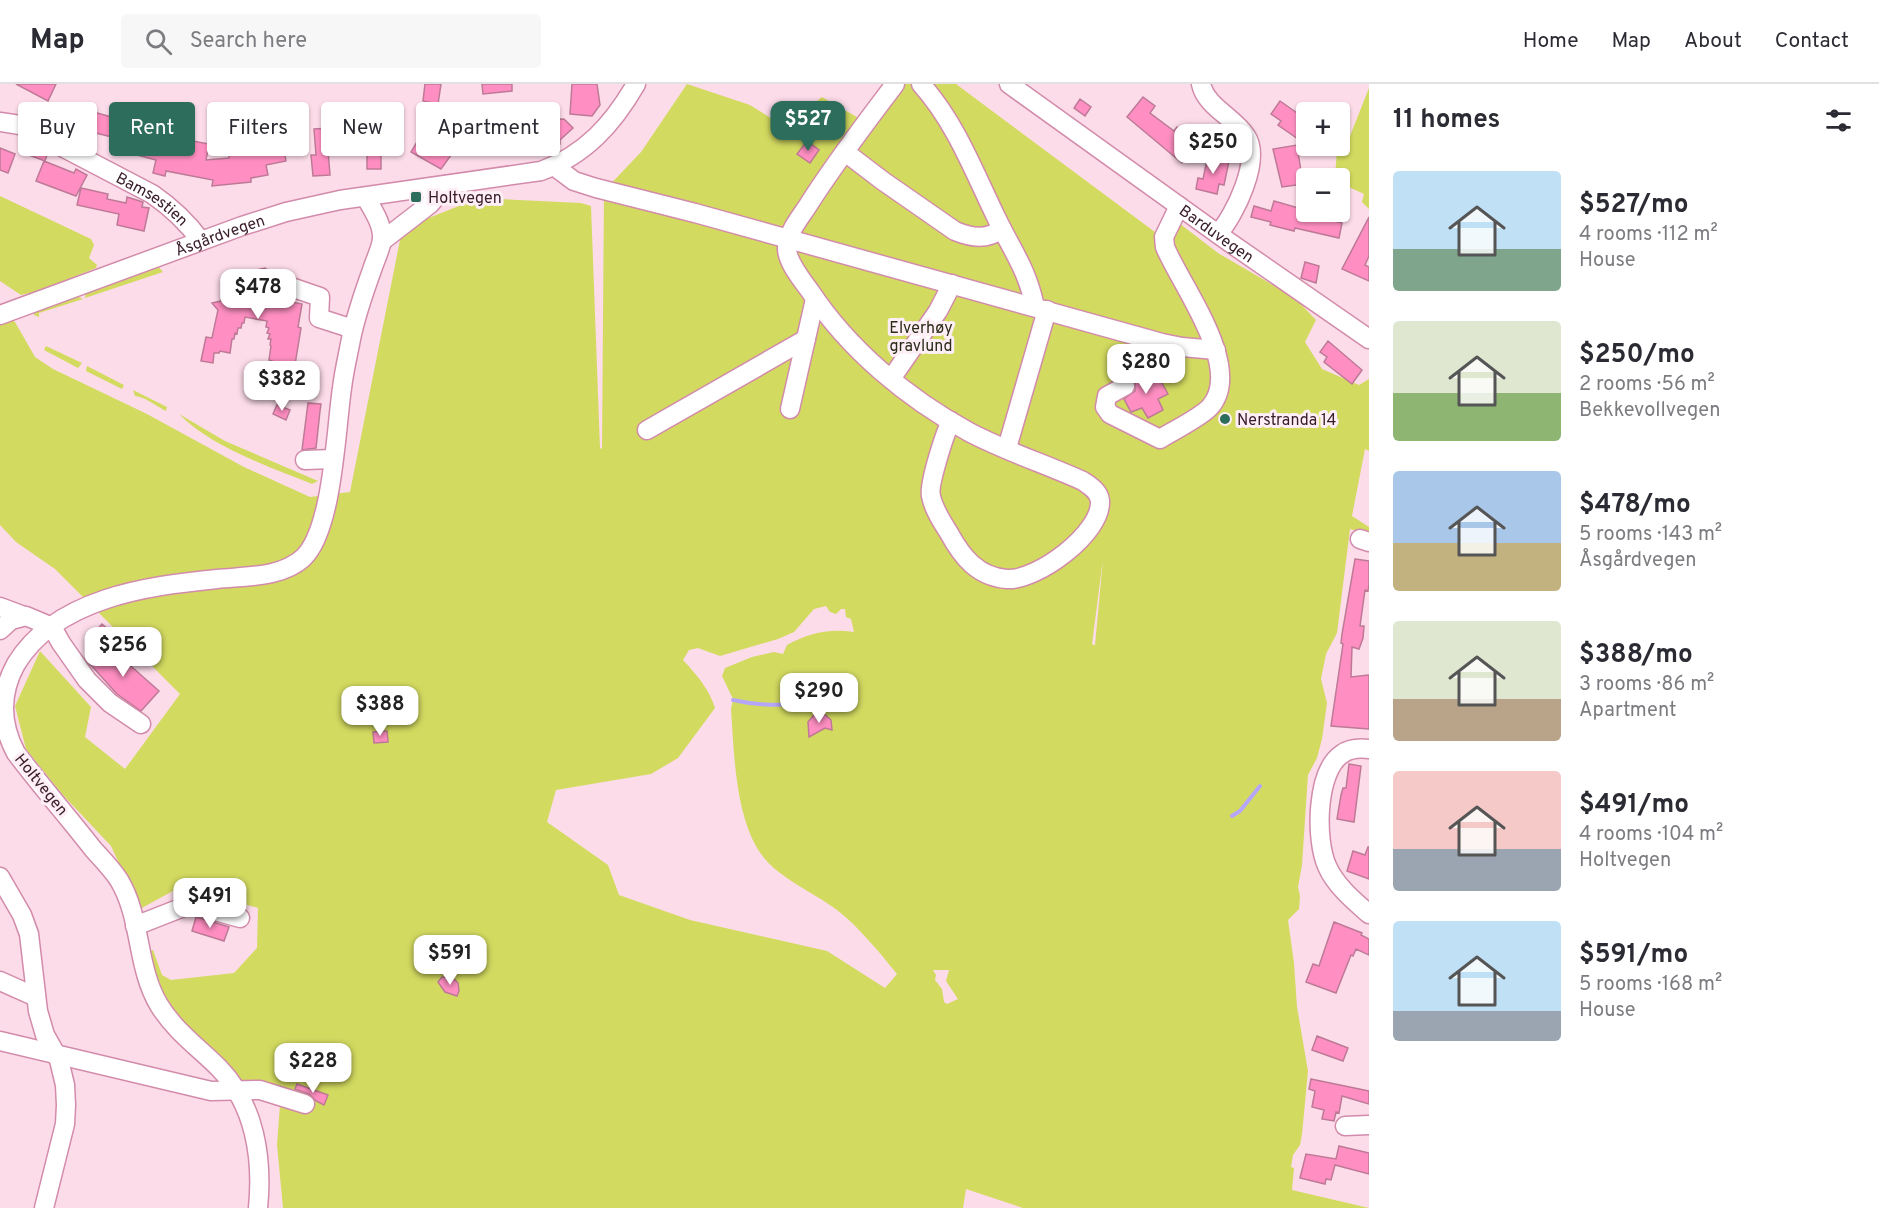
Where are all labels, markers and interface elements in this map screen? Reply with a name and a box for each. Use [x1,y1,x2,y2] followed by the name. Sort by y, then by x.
[121,14,541,68] search box
[30,23,85,59] text: Map
[142,25,175,58] icon: search
[190,28,307,55] text: Search here
[1523,28,1579,55] text: Home
[1612,28,1651,55] text: Map
[1684,28,1742,55] text: About
[1775,28,1849,55] text: Contact
[772,101,844,152] pin: $527
[18,102,97,156] chip: Buy
[109,102,195,156] chip: Rent
[207,102,309,156] chip: Filters
[321,102,404,156] chip: New
[416,102,560,156] chip: Apartment
[1296,102,1350,222] map controls
[1296,102,1350,156] button: +
[1393,104,1500,137] text: 11 homes
[1822,104,1855,137] icon: filters
[784,107,832,133] text: $527
[1177,124,1249,175] pin: $250
[1188,130,1238,156] text: $250
[1296,168,1350,222] button: −
[112,169,192,231] street label: Bamsestien
[428,189,502,209] place label: Holtvegen
[1579,189,1689,222] text: $527/mo
[409,190,423,204] marker: Holtvegen
[1441,195,1513,267] icon: home
[1175,201,1257,268] street label: Barduvegen
[172,211,268,262] street label: Åsgårdvegen
[1579,222,1718,248] text: 4 rooms · 112 m²
[1579,248,1635,274] text: House
[222,269,294,320] pin: $478
[234,275,282,301] text: $478
[889,319,953,357] park label: Elverhøy gravlund
[1579,339,1695,372] text: $250/mo
[1110,344,1182,395] pin: $280
[1441,345,1513,417] icon: home
[1121,350,1171,376] text: $280
[246,361,318,412] pin: $382
[258,367,306,393] text: $382
[1579,372,1715,398] text: 2 rooms · 56 m²
[1579,398,1720,424] text: Bekkevollvegen
[1237,411,1337,431] place label: Nerstranda 14
[1218,412,1232,426] marker: Nerstranda 14
[1579,489,1691,522] text: $478/mo
[1441,495,1513,567] icon: home
[1579,522,1722,548] text: 5 rooms · 143 m²
[1579,548,1697,574] text: Åsgårdvegen
[87,627,159,678] pin: $256
[99,633,147,659] text: $256
[1579,639,1693,672] text: $388/mo
[1441,645,1513,717] icon: home
[1579,672,1714,698] text: 3 rooms · 86 m²
[783,673,855,724] pin: $290
[794,679,844,705] text: $290
[344,686,416,737] pin: $388
[355,692,405,718] text: $388
[1579,698,1677,724] text: Apartment
[9,750,71,820] street label: Holtvegen
[1579,789,1689,822] text: $491/mo
[1441,795,1513,867] icon: home
[1579,822,1723,848] text: 4 rooms · 104 m²
[1579,848,1671,874] text: Holtvegen
[174,878,246,929] pin: $491
[187,884,233,910] text: $491
[414,935,486,986] pin: $591
[1579,939,1688,972] text: $591/mo
[428,941,472,967] text: $591
[1441,945,1513,1017] icon: home
[1579,972,1722,998] text: 5 rooms · 168 m²
[1579,998,1635,1024] text: House
[277,1043,349,1094] pin: $228
[288,1049,338,1075] text: $228

